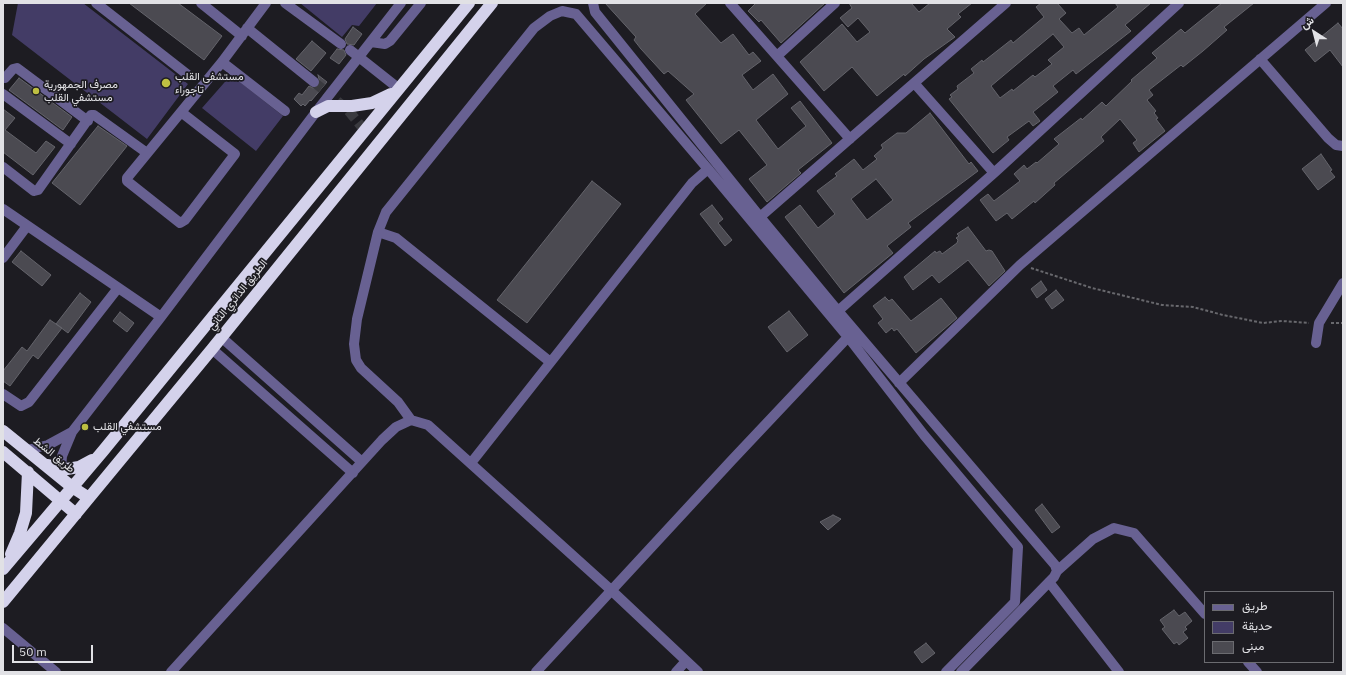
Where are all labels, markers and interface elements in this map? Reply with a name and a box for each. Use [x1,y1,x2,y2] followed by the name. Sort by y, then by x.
[1294,12,1334,52] north arrow
[1297,13,1316,32] text: ش
[175,70,243,96] place label: مستشفى القلب تاجوراء
[160,77,172,89] marker: مستشفى القلب تاجوراء
[44,78,118,104] place label: مصرف الجمهورية مستشفي القلب
[31,86,41,96] marker: مصرف الجمهورية مستشفي القلب
[205,257,271,333] street label: الطريق الدائري الثاني
[93,420,161,434] place label: مستشفي القلب
[80,422,90,432] marker: مستشفي القلب
[31,434,77,476] street label: طريق الشط
[1204,591,1334,663] legend
[1242,598,1267,613] text: طريق
[1242,618,1272,633] text: حديقة
[14,637,95,663] scale bar
[1242,638,1264,653] text: مبنى
[19,644,47,659] text: 50 m

